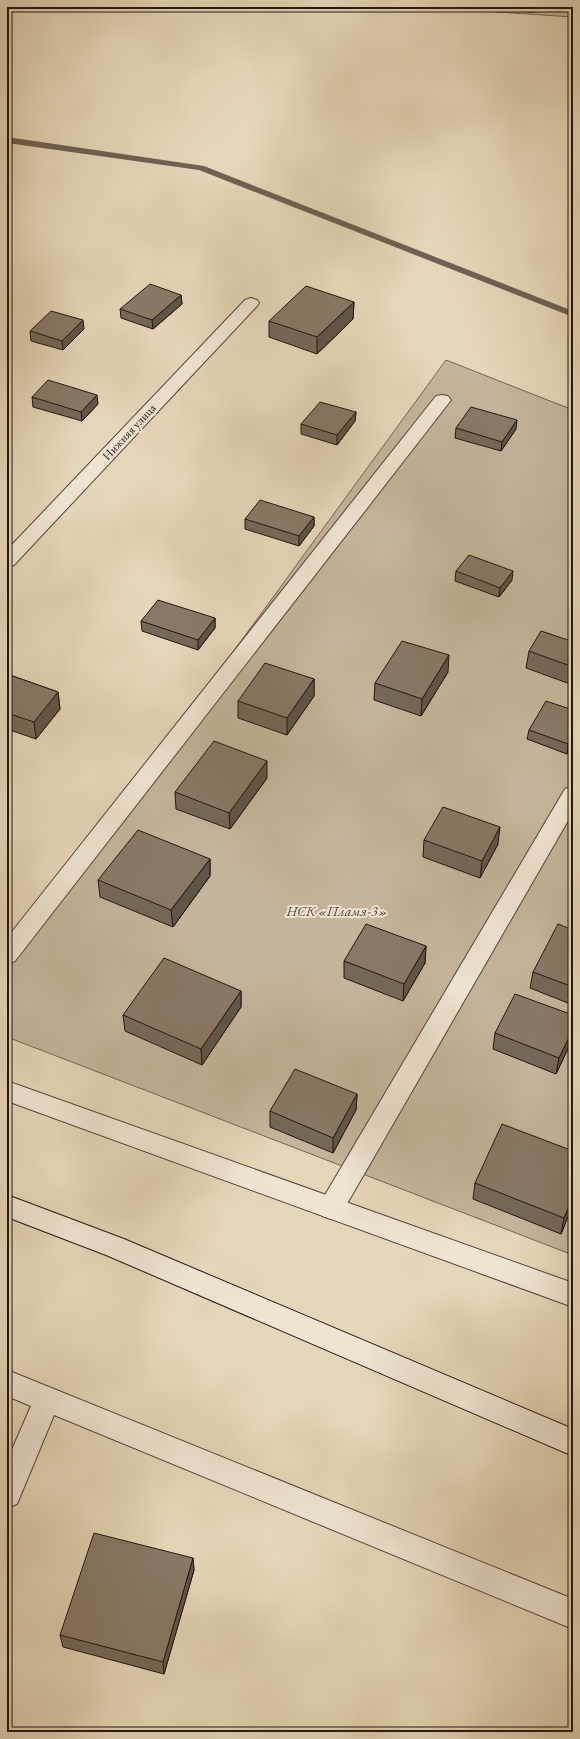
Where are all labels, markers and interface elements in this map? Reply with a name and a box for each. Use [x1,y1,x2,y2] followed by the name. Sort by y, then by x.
[99,400,160,464] street label: Нижняя улица
[285,902,388,920] park label: НСК «Пламя-3»

